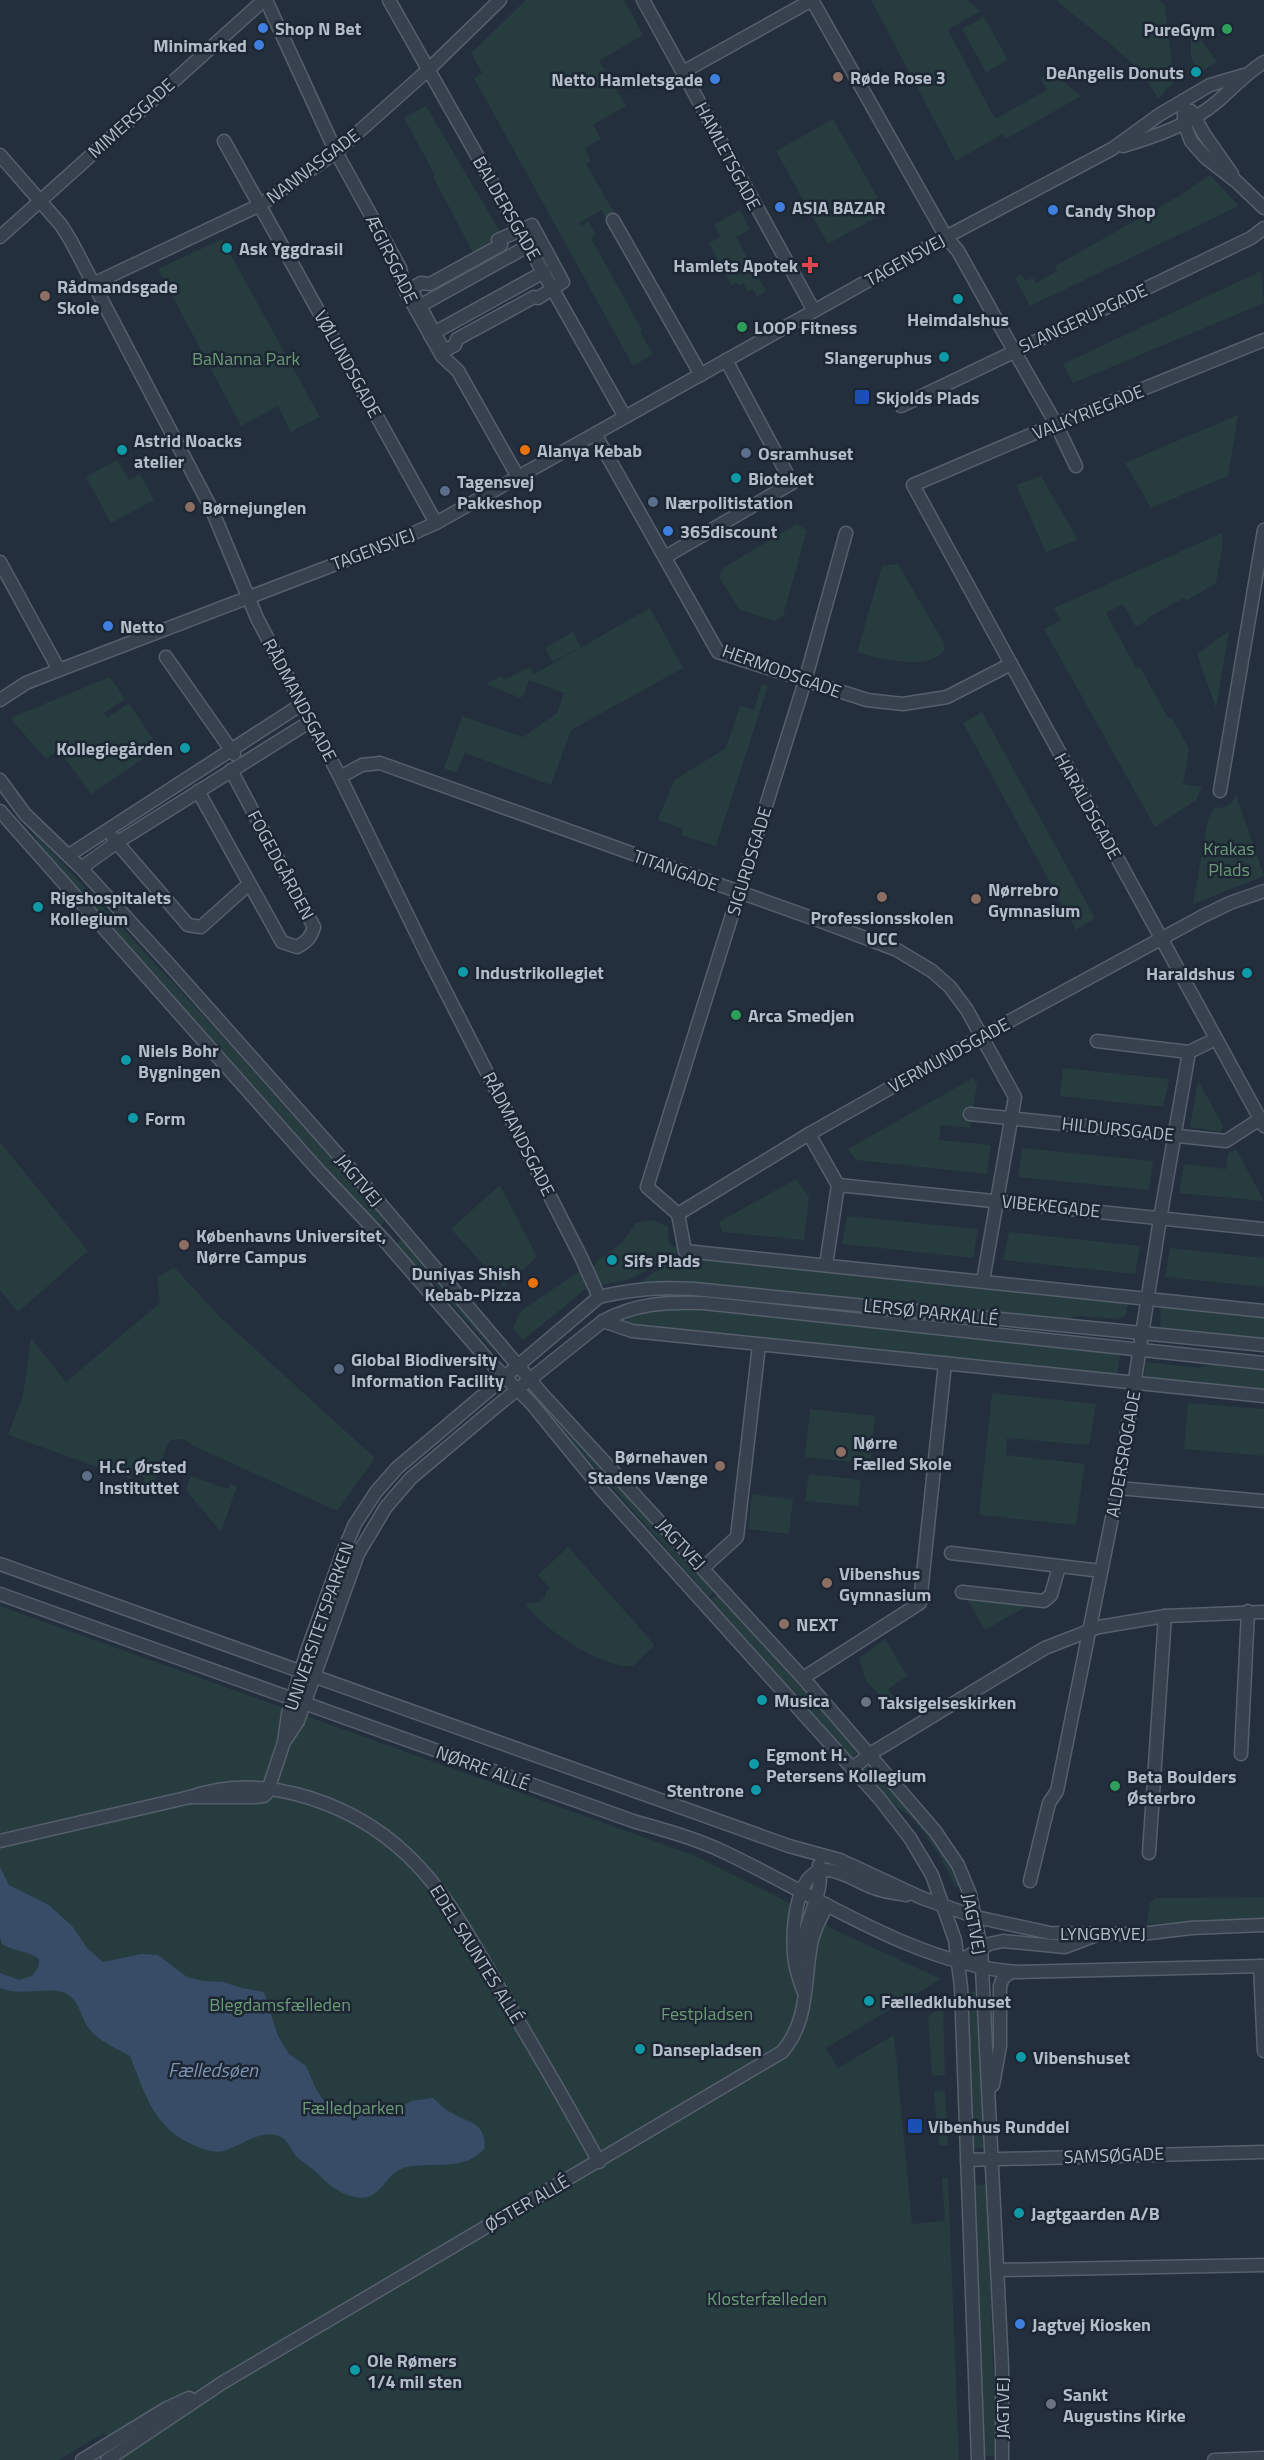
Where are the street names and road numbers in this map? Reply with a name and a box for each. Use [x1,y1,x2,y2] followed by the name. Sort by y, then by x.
[82,72,181,164] street label: MIMERSGADE
[688,97,768,215] street label: HAMLETSGADE
[261,122,365,210] street label: NANNASGADE
[466,151,548,265] street label: BALDERSGADE
[359,210,425,308] street label: ÆGIRSGADE
[860,227,950,293] street label: TAGENSVEJ
[1014,276,1152,360] street label: SLANGERUPGADE
[307,305,389,423] street label: VØLUNDSGADE
[1028,377,1148,447] street label: VALKYRIEGADE
[327,521,419,577] street label: TAGENSVEJ
[256,634,344,766] street label: RÅDMANDSGADE
[719,637,845,705] street label: HERMODSGADE
[1048,748,1128,864] street label: HARALDSGADE
[720,803,778,919] street label: SIGURDSGADE
[241,805,321,925] street label: FOGEDGÅRDEN
[630,842,722,898] street label: TITANGADE
[883,1010,1015,1100] street label: VERMUNDSGADE
[476,1067,562,1201] street label: RÅDMANDSGADE
[1061,1110,1175,1148] street label: HILDURSGADE
[329,1148,389,1212] street label: JAGTVEJ
[1000,1187,1102,1225] street label: VIBEKEGADE
[862,1291,1000,1333] street label: LERSØ PARKALLÉ
[1099,1389,1147,1519] street label: ALDERSROGADE
[650,1512,712,1576] street label: JAGTVEJ
[277,1538,361,1714] street label: UNIVERSITETSPARKEN
[432,1739,534,1797] street label: NØRRE ALLÉ
[423,1879,531,2029] street label: EDEL SAUNTES ALLÉ
[955,1891,993,1957] street label: JAGTVEJ
[1060,1920,1146,1947] street label: LYNGBYVEJ
[1063,2140,1165,2170] street label: SAMSØGADE
[480,2168,574,2238] street label: ØSTER ALLÉ
[989,2377,1016,2439] street label: JAGTVEJ

